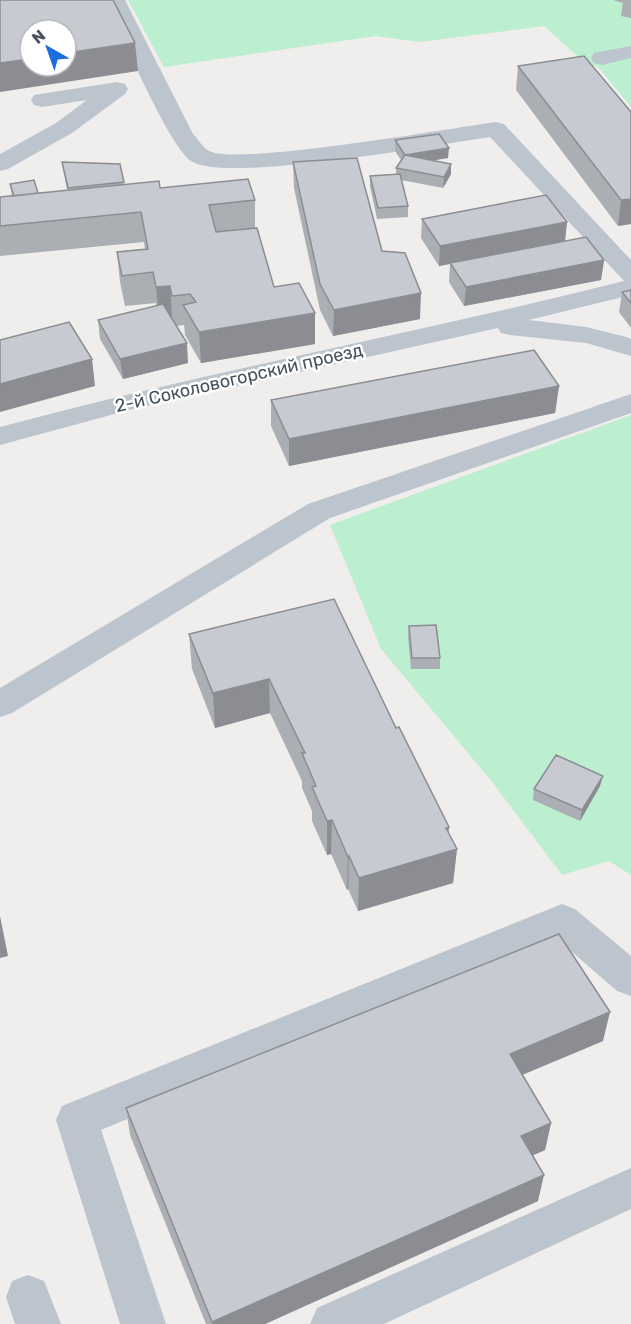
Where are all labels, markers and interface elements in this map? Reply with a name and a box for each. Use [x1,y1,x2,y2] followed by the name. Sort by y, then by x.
[18,18,78,78] north arrow
[28,26,49,48] text: N
[113,339,365,417] street label: 2-й Соколовогорский проезд

